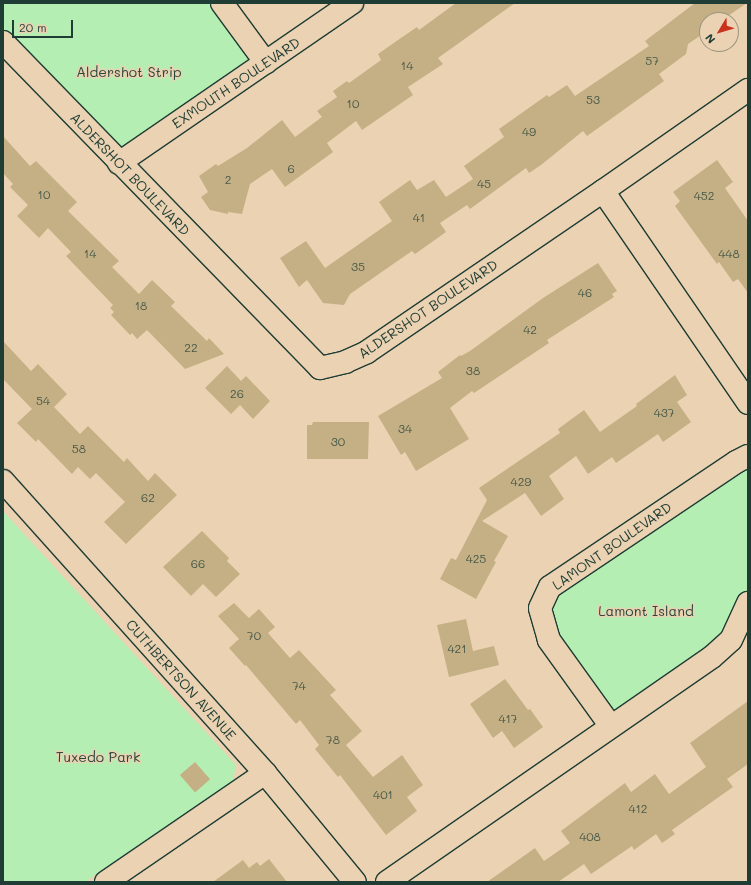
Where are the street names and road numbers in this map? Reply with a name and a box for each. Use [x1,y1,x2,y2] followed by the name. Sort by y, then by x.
[169,34,303,132] street label: EXMOUTH BOULEVARD
[67,109,193,239] street label: ALDERSHOT BOULEVARD
[355,256,501,362] street label: ALDERSHOT BOULEVARD
[549,499,675,593] street label: LAMONT BOULEVARD
[122,616,240,744] street label: CUTHBERTSON AVENUE

